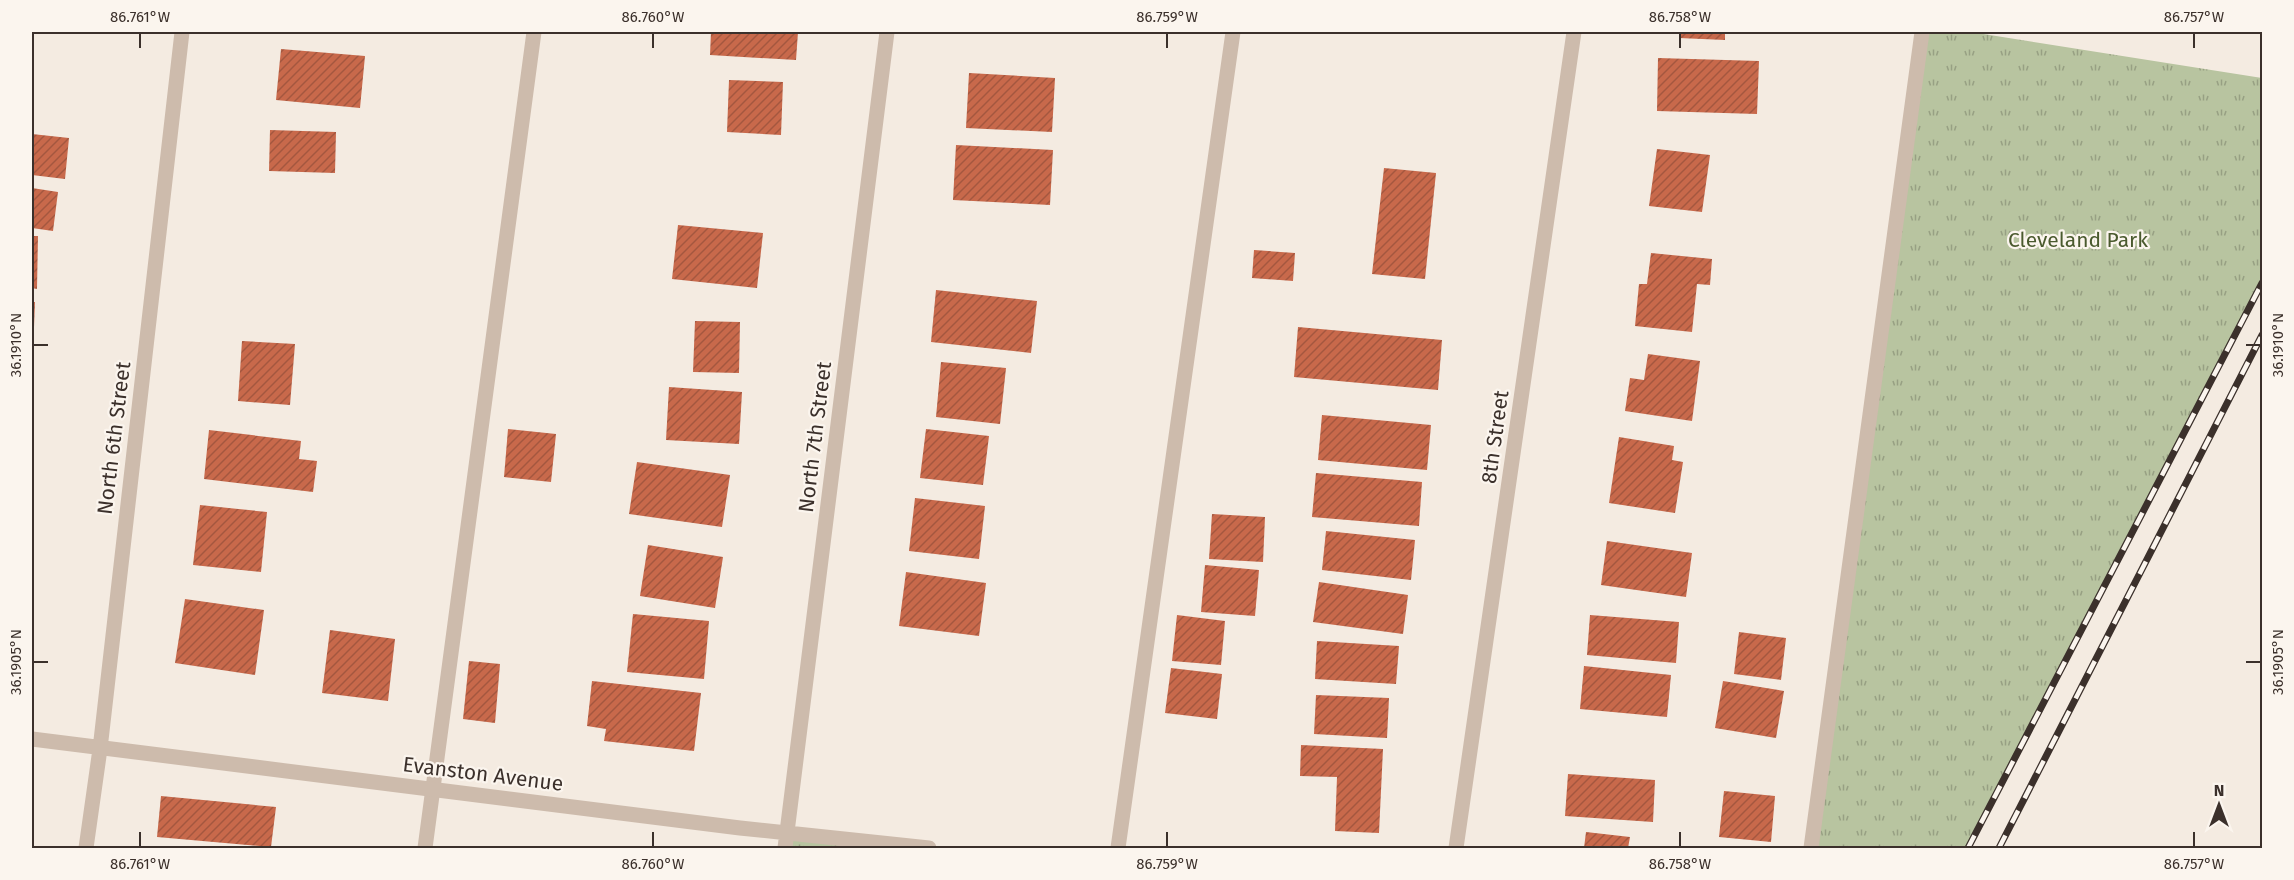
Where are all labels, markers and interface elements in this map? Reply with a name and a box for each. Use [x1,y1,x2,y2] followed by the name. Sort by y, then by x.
[110,8,171,26] text: 86.761°W
[622,8,685,26] text: 86.760°W
[1136,8,1198,26] text: 86.759°W
[1649,8,1712,26] text: 86.758°W
[2164,8,2225,26] text: 86.757°W
[2008,227,2148,253] park label: Cleveland Park
[7,313,25,377] text: 36.1910°N
[2269,313,2287,377] text: 36.1910°N
[92,360,136,516] street label: North 6th Street
[793,360,837,514] street label: North 7th Street
[1476,388,1514,485] street label: 8th Street
[7,629,25,695] text: 36.1905°N
[2269,629,2287,695] text: 36.1905°N
[401,751,565,797] street label: Evanston Avenue
[2189,775,2249,835] north arrow
[2214,781,2224,800] text: N
[110,855,171,873] text: 86.761°W
[622,855,685,873] text: 86.760°W
[1136,855,1198,873] text: 86.759°W
[1649,855,1712,873] text: 86.758°W
[2164,855,2225,873] text: 86.757°W

